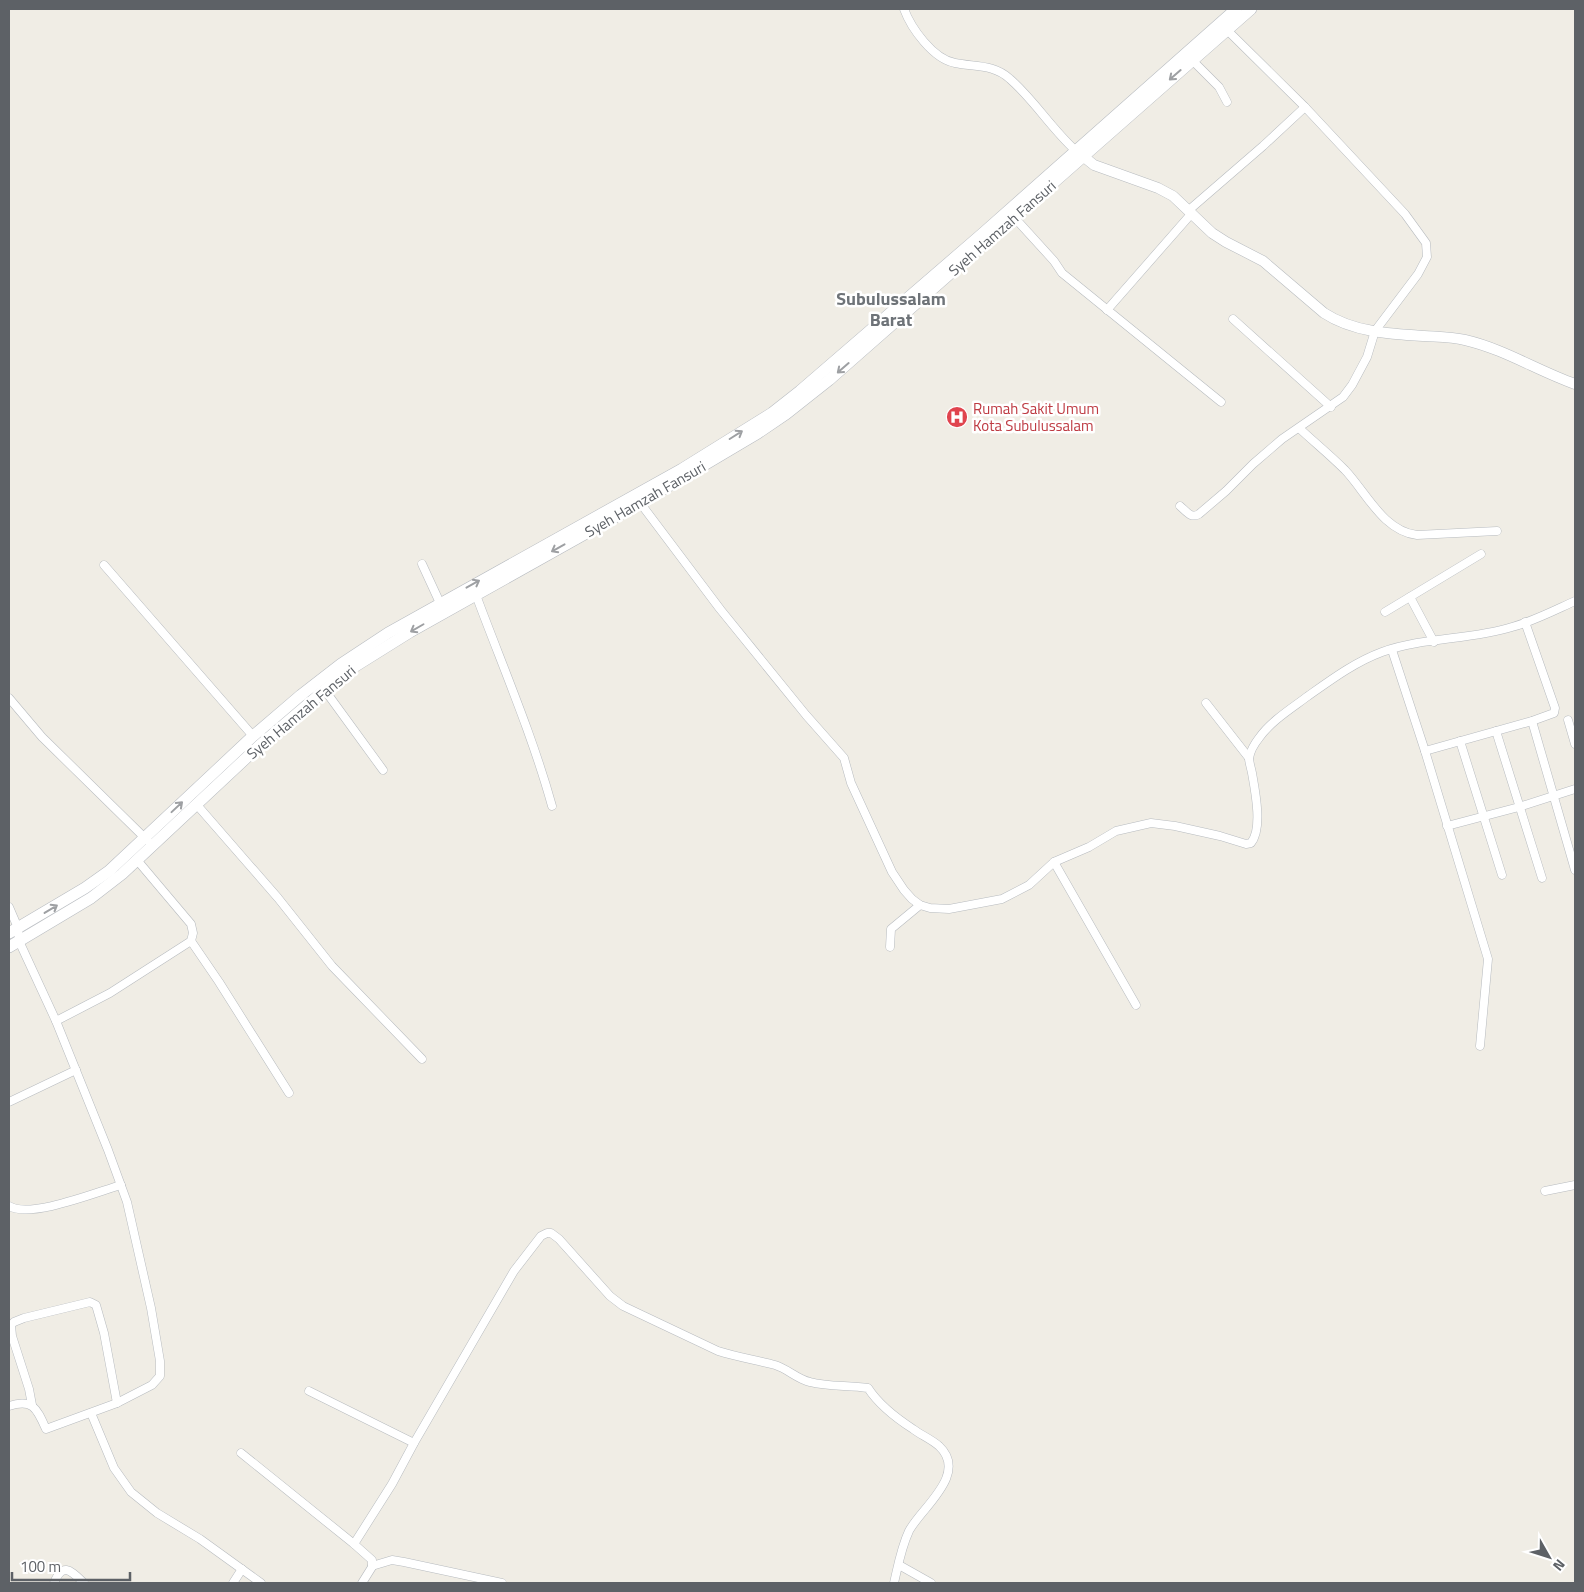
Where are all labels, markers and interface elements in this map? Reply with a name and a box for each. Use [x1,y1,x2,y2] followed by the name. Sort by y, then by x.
[1168,69,1181,81] one-way arrow
[943,175,1061,281] street label: Syeh Hamzah Fansuri
[836,285,946,333] district label: Subulussalam Barat
[836,362,849,374] one-way arrow
[973,397,1099,437] place label: Rumah Sakit Umum Kota Subulussalam
[945,405,969,429] hospital icon: Rumah Sakit Umum Kota Subulussalam
[729,429,743,439] one-way arrow
[580,455,710,543] street label: Syeh Hamzah Fansuri
[552,544,566,554] one-way arrow
[466,579,481,589] one-way arrow
[409,623,424,633] one-way arrow
[241,659,361,765] street label: Syeh Hamzah Fansuri
[171,801,184,813] one-way arrow
[43,903,57,913] one-way arrow
[1524,1532,1574,1582] north arrow
[12,1550,130,1582] scale bar
[20,1555,61,1578] text: 100 m
[1548,1555,1571,1576] text: N

